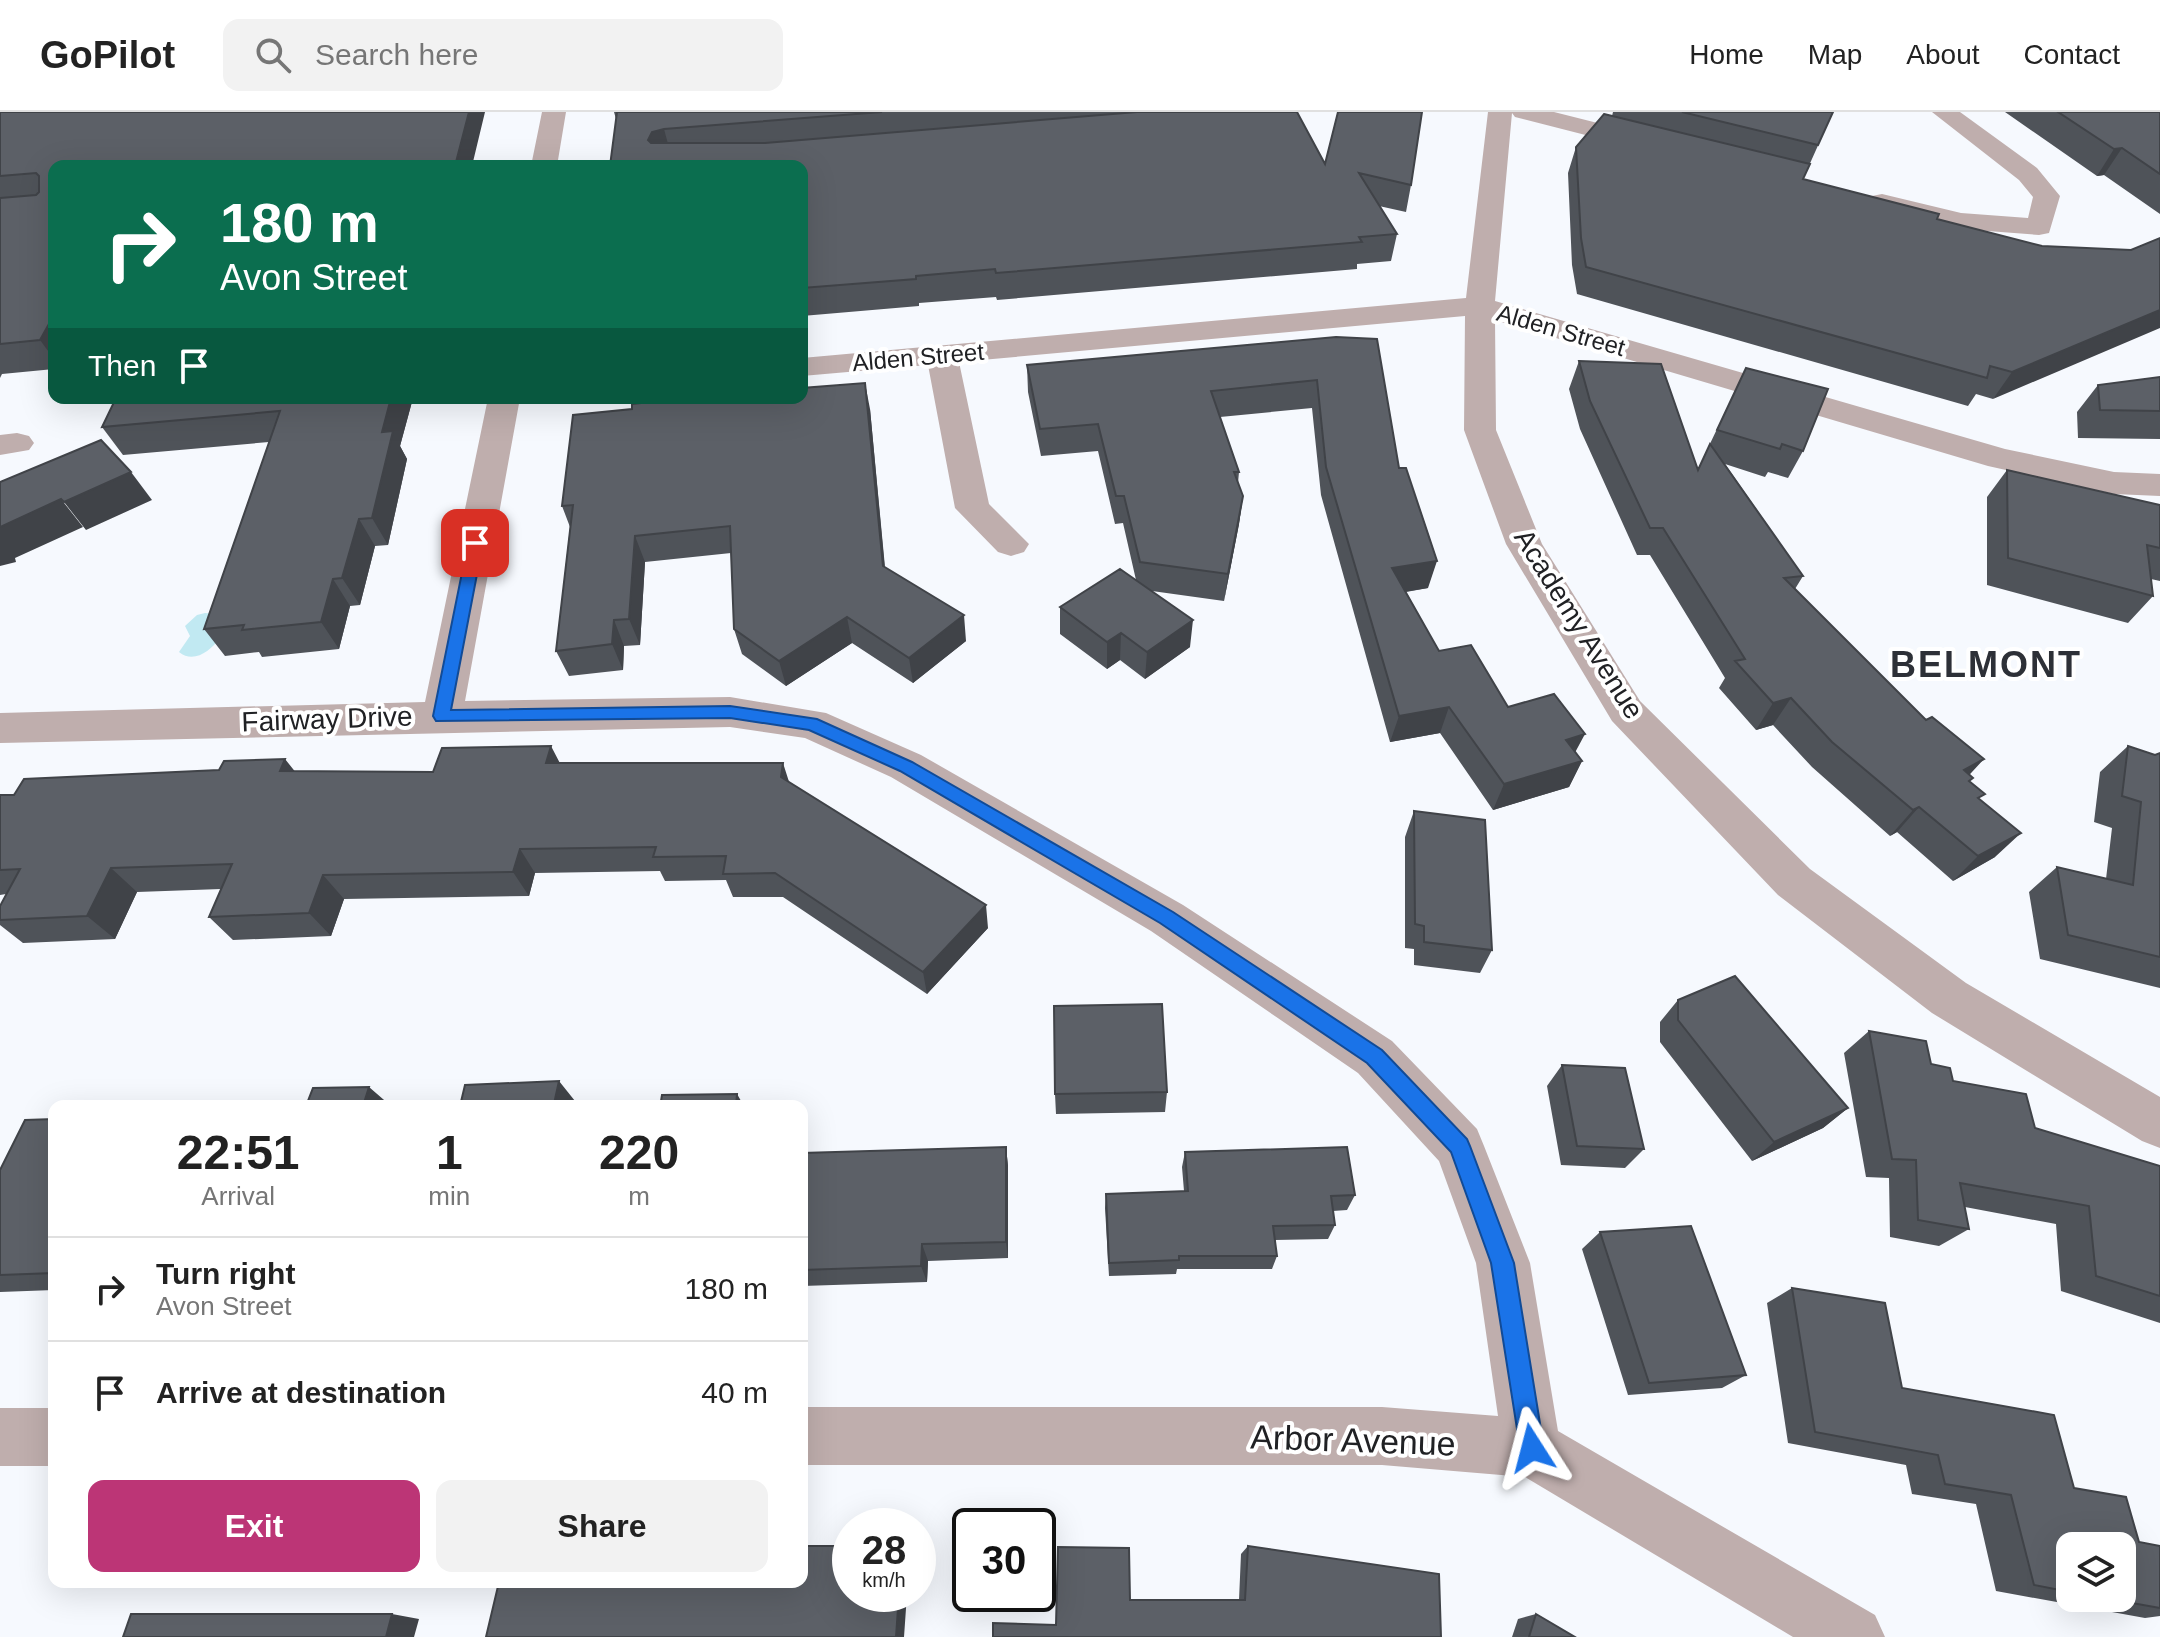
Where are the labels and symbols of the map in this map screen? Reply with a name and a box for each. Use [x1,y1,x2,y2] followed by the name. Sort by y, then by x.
[1494,299,1629,361] street label: Alden Street
[851,338,985,376] street label: Alden Street
[441,509,509,577] pin
[1508,524,1650,724] street label: Academy Avenue
[1890,644,2082,685] district label: BELMONT
[241,701,413,737] street label: Fairway Drive
[1490,1406,1574,1490] position arrow
[1250,1417,1456,1463] street label: Arbor Avenue
[952,1508,1056,1612] speed limit sign: 30

